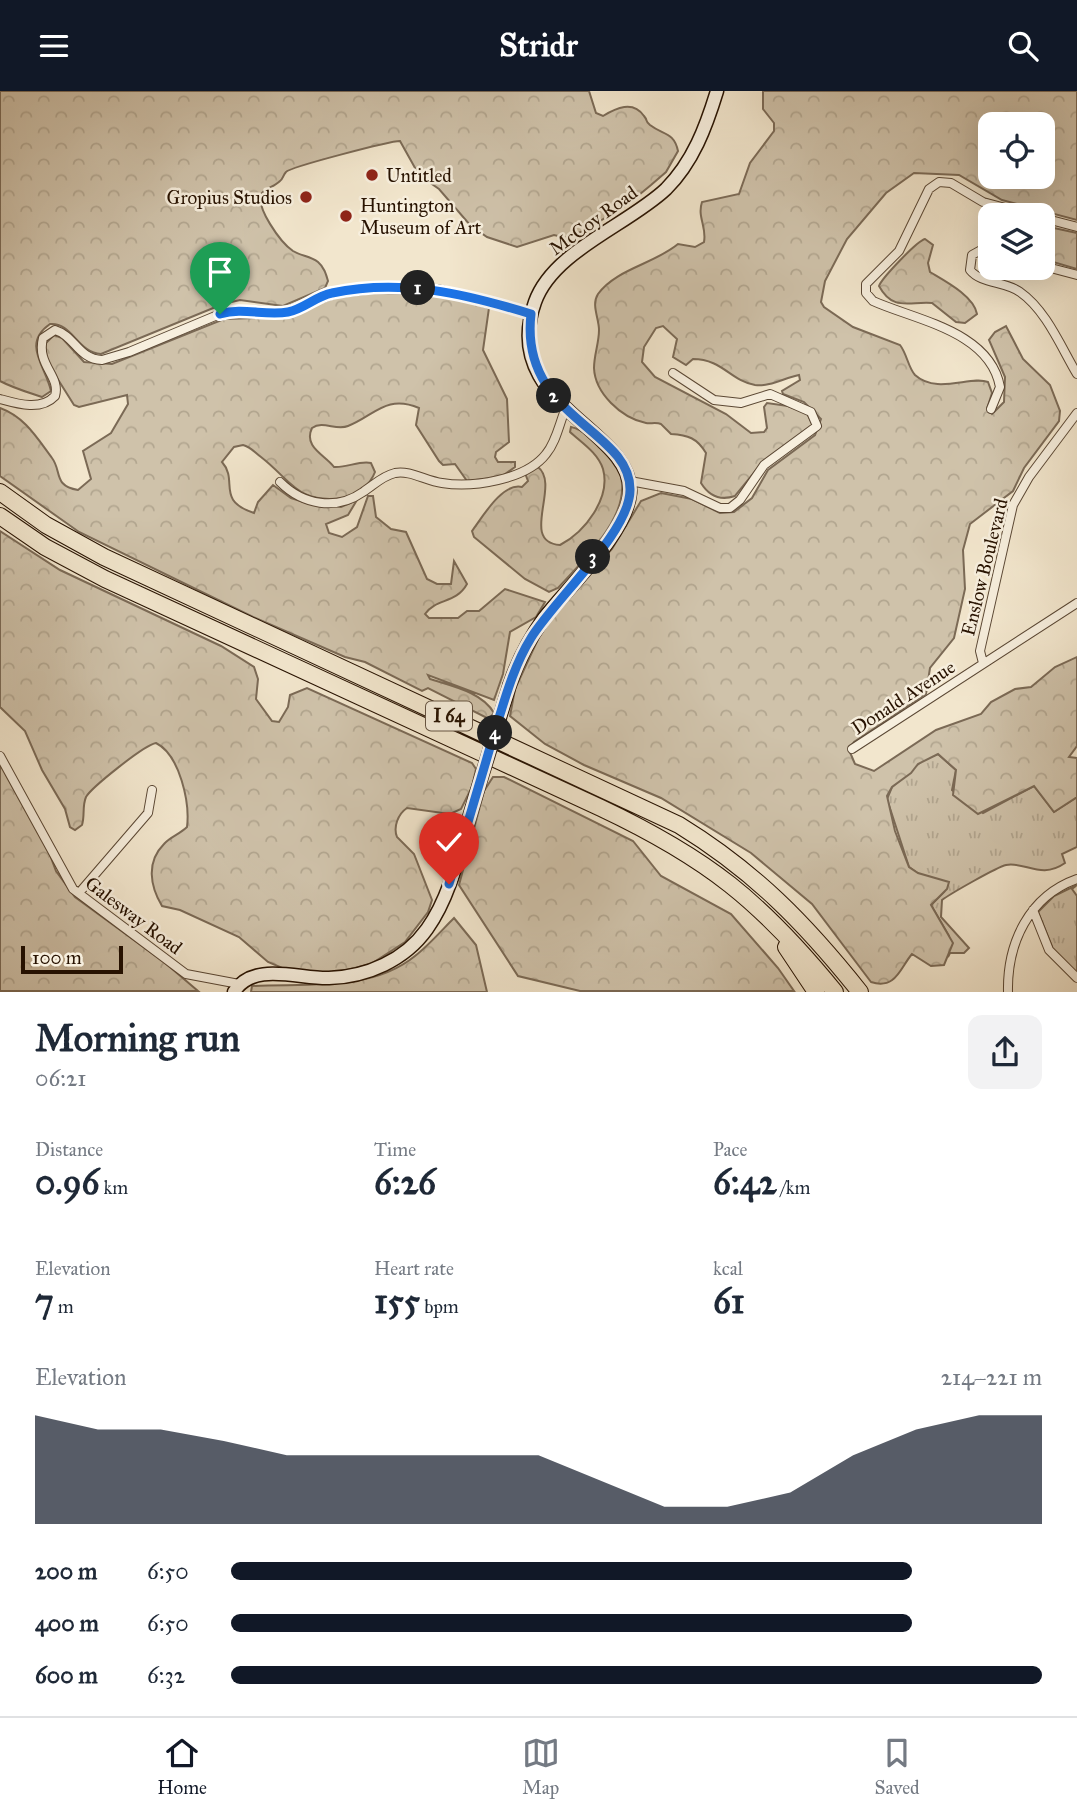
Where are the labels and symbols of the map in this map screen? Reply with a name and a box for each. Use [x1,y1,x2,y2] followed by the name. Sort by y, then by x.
[386,164,452,187] place label: Untitled
[364,167,380,183] marker: Untitled
[545,180,642,260] street label: McCoy Road
[167,186,292,209] place label: Gropius Studios
[298,189,314,205] marker: Gropius Studios
[360,194,482,239] place label: Huntington Museum of Art
[338,208,354,224] marker: Huntington Museum of Art
[190,242,250,314] pin
[400,271,436,305] pin: 1
[536,379,572,413] pin: 2
[956,495,1013,638] street label: Enslow Boulevard
[576,539,610,575] pin: 3
[847,655,959,739] street label: Donald Avenue
[426,701,472,731] road number: I 64
[477,715,512,751] pin: 4
[419,812,479,884] pin
[81,871,187,960] street label: Galesway Road
[21,943,122,974] scale bar

